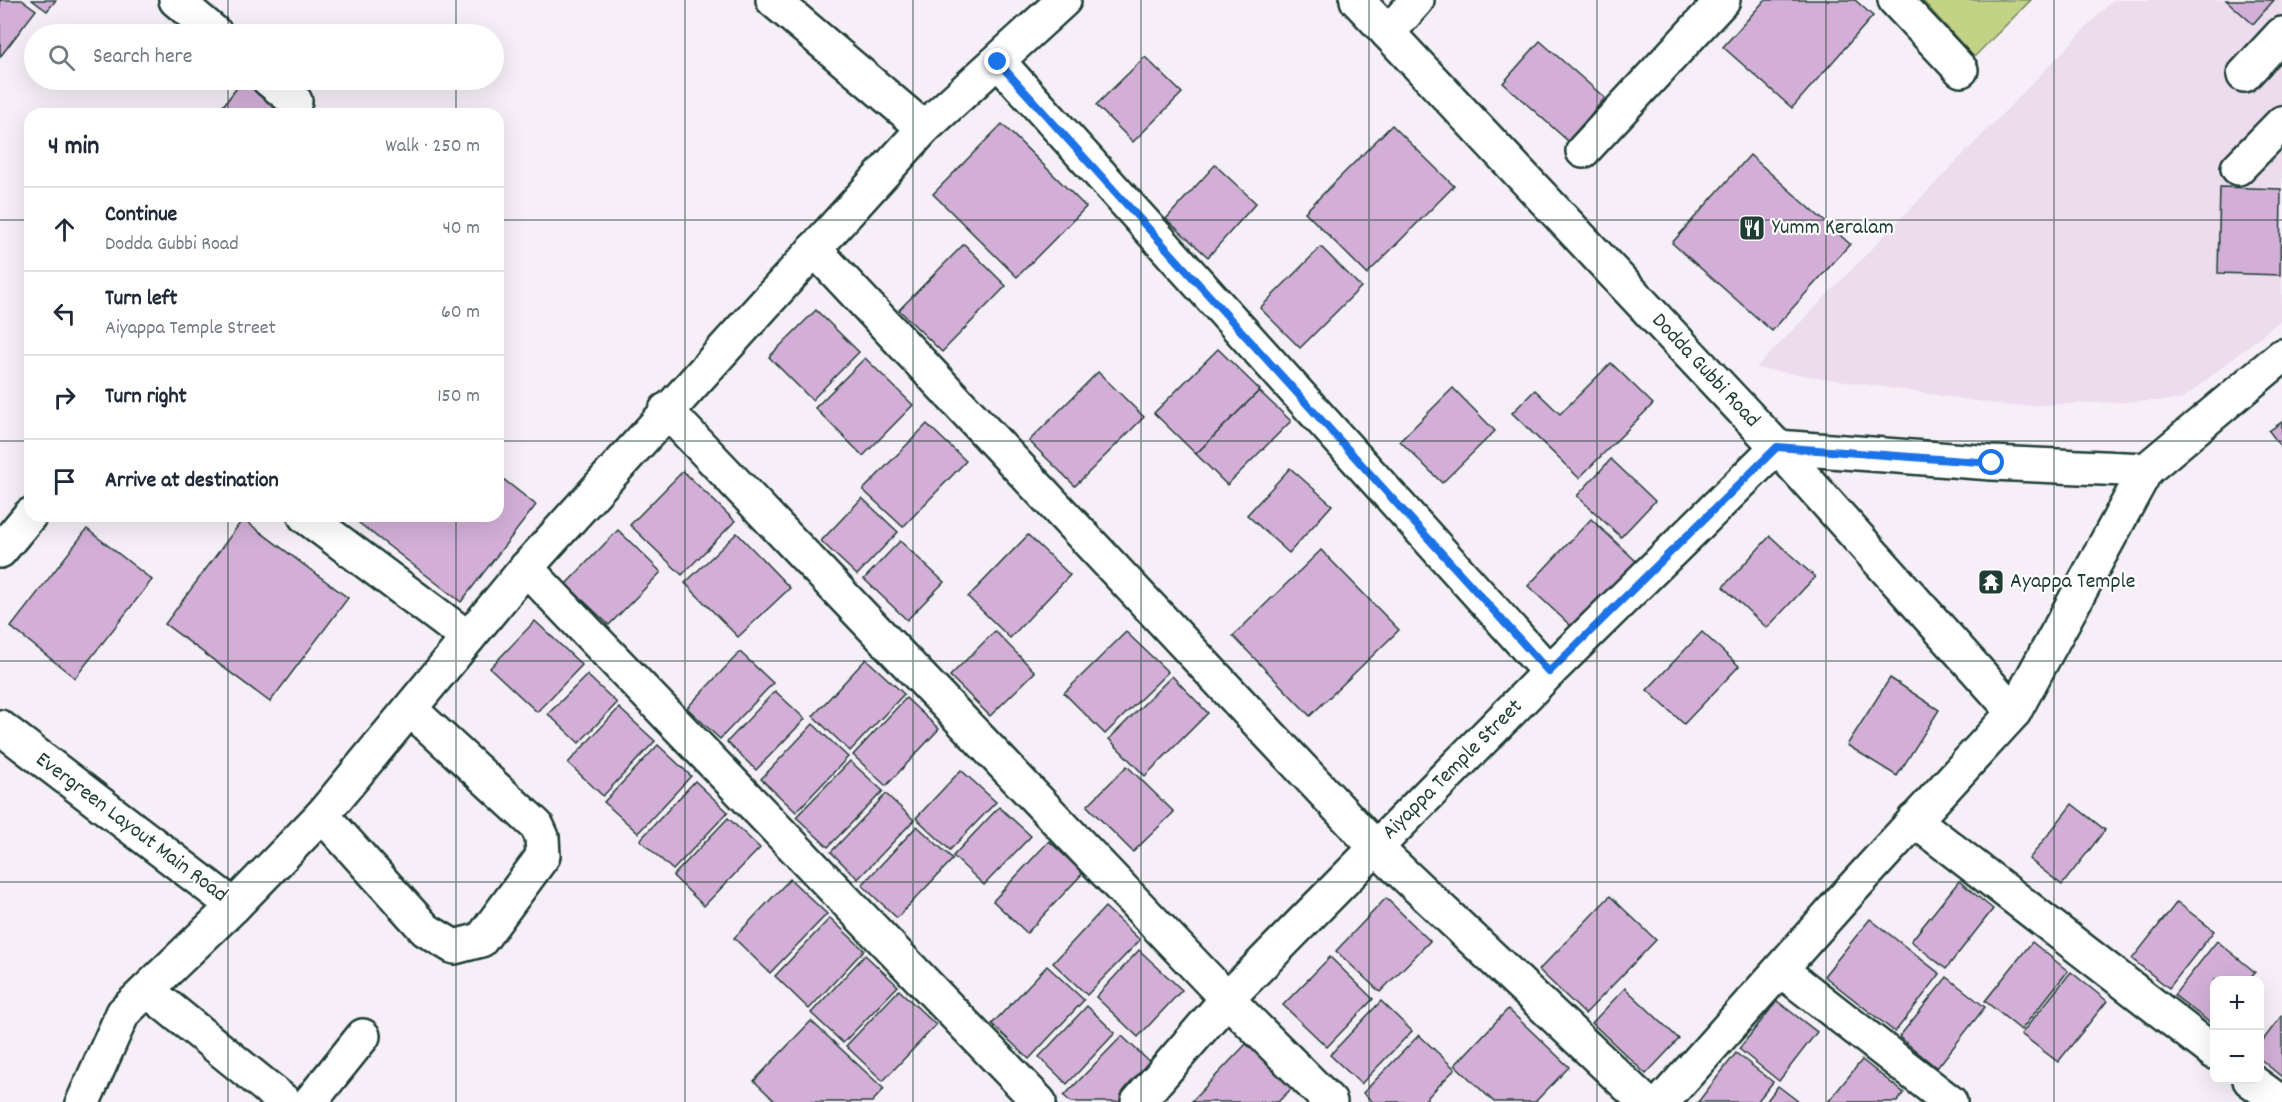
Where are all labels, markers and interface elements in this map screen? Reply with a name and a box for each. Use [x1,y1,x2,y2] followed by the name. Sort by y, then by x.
[24,24,504,90] search box
[45,41,78,74] icon: search
[93,42,192,73] text: Search here
[984,48,1010,74] route end
[48,129,99,166] text: 4 min
[385,133,480,161] text: Walk · 250 m
[105,200,177,231] text: Continue
[48,213,81,246] icon: ahead
[1737,213,1767,243] restaurant icon: Yumm Keralam
[1772,213,1894,244] place label: Yumm Keralam
[442,215,480,243] text: 40 m
[105,231,239,259] text: Dodda Gubbi Road
[105,284,177,315] text: Turn left
[48,297,81,330] icon: left
[441,299,480,327] text: 60 m
[1644,307,1766,435] street label: Dodda Gubbi Road
[105,315,276,343] text: Aiyappa Temple Street
[48,381,81,414] icon: right
[105,382,187,413] text: Turn right
[437,383,480,411] text: 150 m
[1978,449,2004,475] route start
[48,465,81,498] icon: arrive
[105,466,279,497] text: Arrive at destination
[1976,567,2006,597] temple icon: Ayappa Temple
[2010,567,2136,598] place label: Ayappa Temple
[1376,693,1530,847] street label: Aiyappa Temple Street
[28,745,234,911] street label: Evergreen Layout Main Road
[2210,976,2264,1084] map controls
[2210,976,2264,1030] button: +
[2210,1030,2264,1084] button: −

